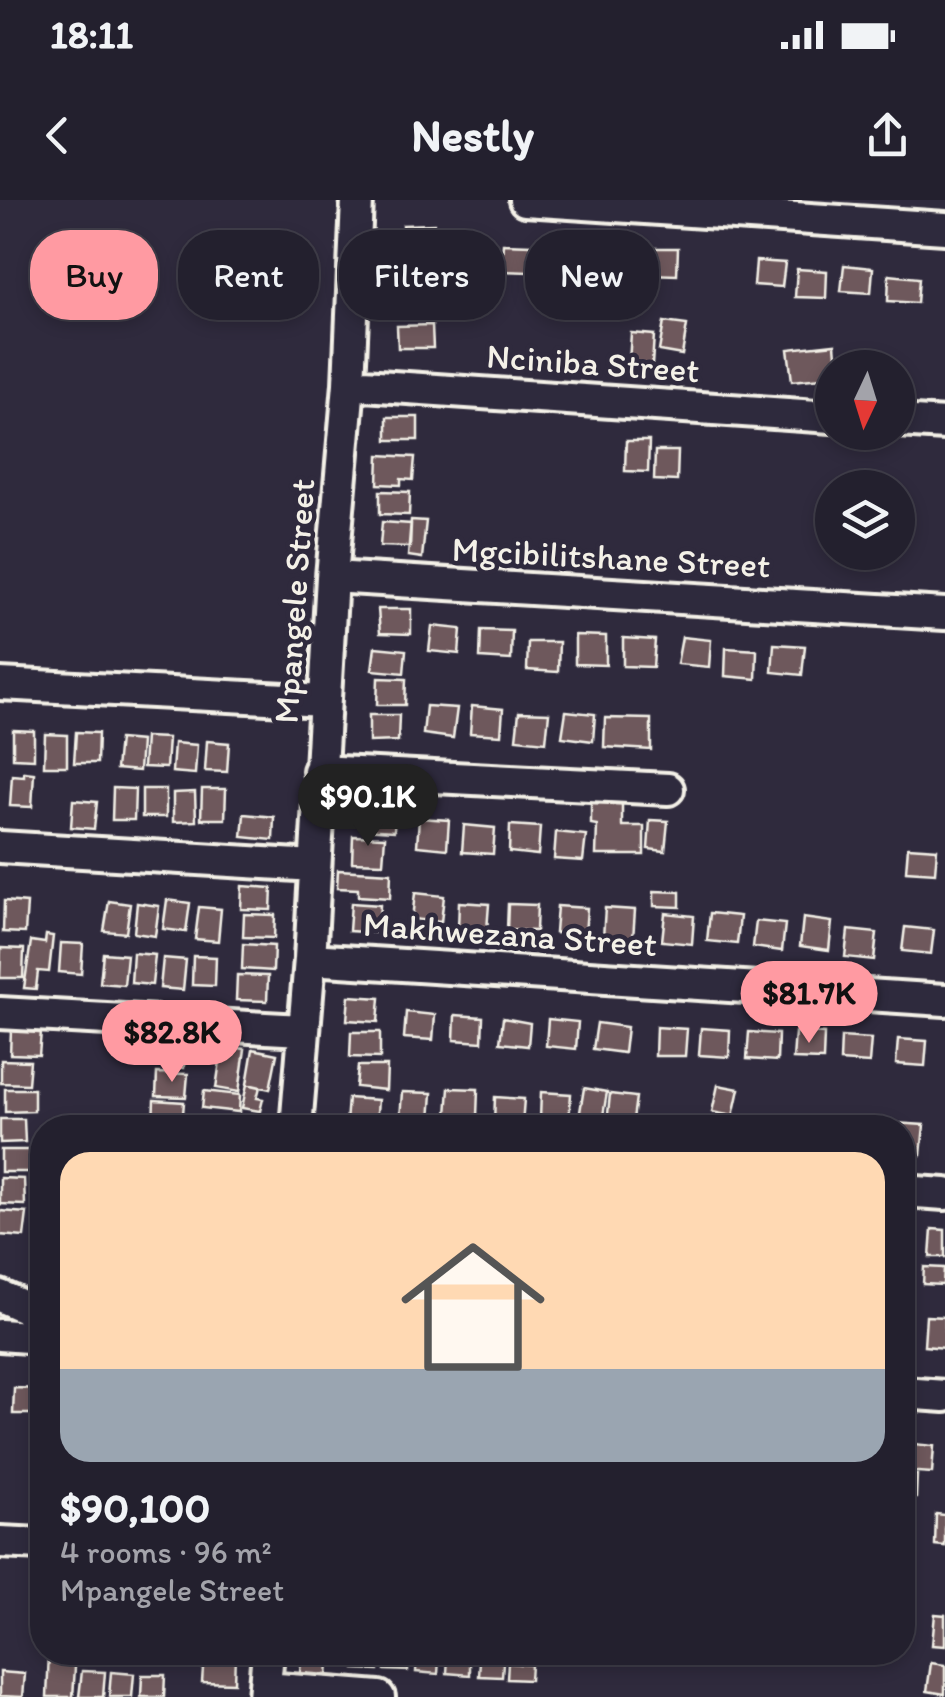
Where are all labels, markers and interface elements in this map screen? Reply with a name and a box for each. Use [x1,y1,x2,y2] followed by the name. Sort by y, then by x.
[50,12,133,58] text: 18:11
[30,108,85,163] icon: back
[411,108,534,162] text: Nestly
[860,108,915,163] icon: share
[30,230,158,320] chip: Buy
[178,230,319,320] chip: Rent
[339,230,505,320] chip: Filters
[525,230,659,320] chip: New
[485,335,701,391] street label: Nciniba Street
[815,350,915,450] north arrow
[815,350,915,570] map controls
[815,470,915,570] button: layers
[264,477,324,725] street label: Mpangele Street
[451,528,771,586] street label: Mgcibilitshane Street
[287,764,449,849] pin: $90.1K
[320,777,416,815] text: $90.1K
[362,903,658,965] street label: Makhwezana Street
[728,961,890,1046] pin: $81.7K
[763,974,855,1012] text: $81.7K
[91,1000,253,1085] pin: $82.8K
[124,1013,220,1051] text: $82.8K
[383,1217,563,1397] icon: home
[60,1482,210,1533] text: $90,100
[60,1533,272,1571] text: 4 rooms · 96 m²
[60,1571,284,1609] text: Mpangele Street

